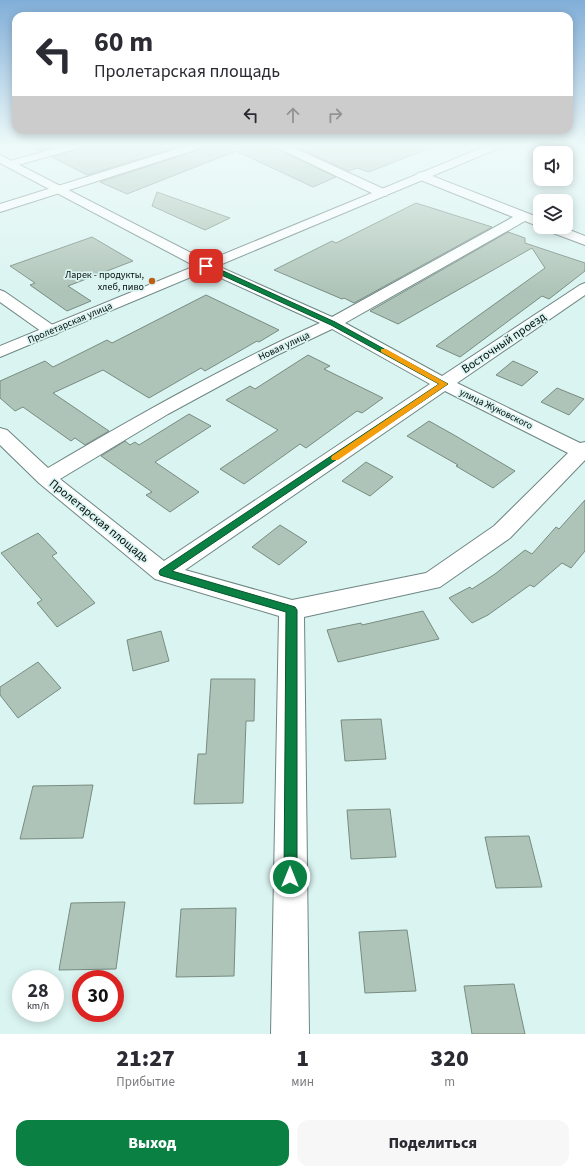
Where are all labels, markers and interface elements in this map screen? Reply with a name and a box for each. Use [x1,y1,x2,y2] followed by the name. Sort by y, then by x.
[94,22,153,62] text: 60 m
[28,28,80,80] icon: left
[94,59,280,84] text: Пролетарская площадь
[240,104,262,126] icon: left
[282,104,304,126] icon: ahead
[324,104,346,126] icon: right
[533,146,573,234] map controls
[533,146,573,186] button: sound
[533,194,573,234] button: layers
[189,249,223,283] pin
[195,255,217,277] icon: arrive
[65,268,144,294] place label: Ларек - продукты, хлеб, пиво
[147,276,157,286] marker: Ларек - продукты, хлеб, пиво
[26,299,114,347] street label: Пролетарская улица
[458,308,550,378] street label: Восточный проезд
[256,328,312,364] street label: Новая улица
[457,385,535,433] street label: улица Жуковского
[45,475,153,567] street label: Пролетарская площадь
[269,856,311,898] position arrow
[72,970,124,1022] speed limit sign: 30
[27,977,49,1005] text: 28
[27,999,49,1013] text: km/h
[116,1041,175,1076] text: 21:27
[296,1041,309,1076] text: 1
[430,1041,469,1076] text: 320
[116,1073,175,1091] text: Прибытие
[291,1073,314,1091] text: мин
[444,1073,455,1091] text: m
[16,1120,289,1166] button: Выход
[297,1120,569,1166] button: Поделиться

